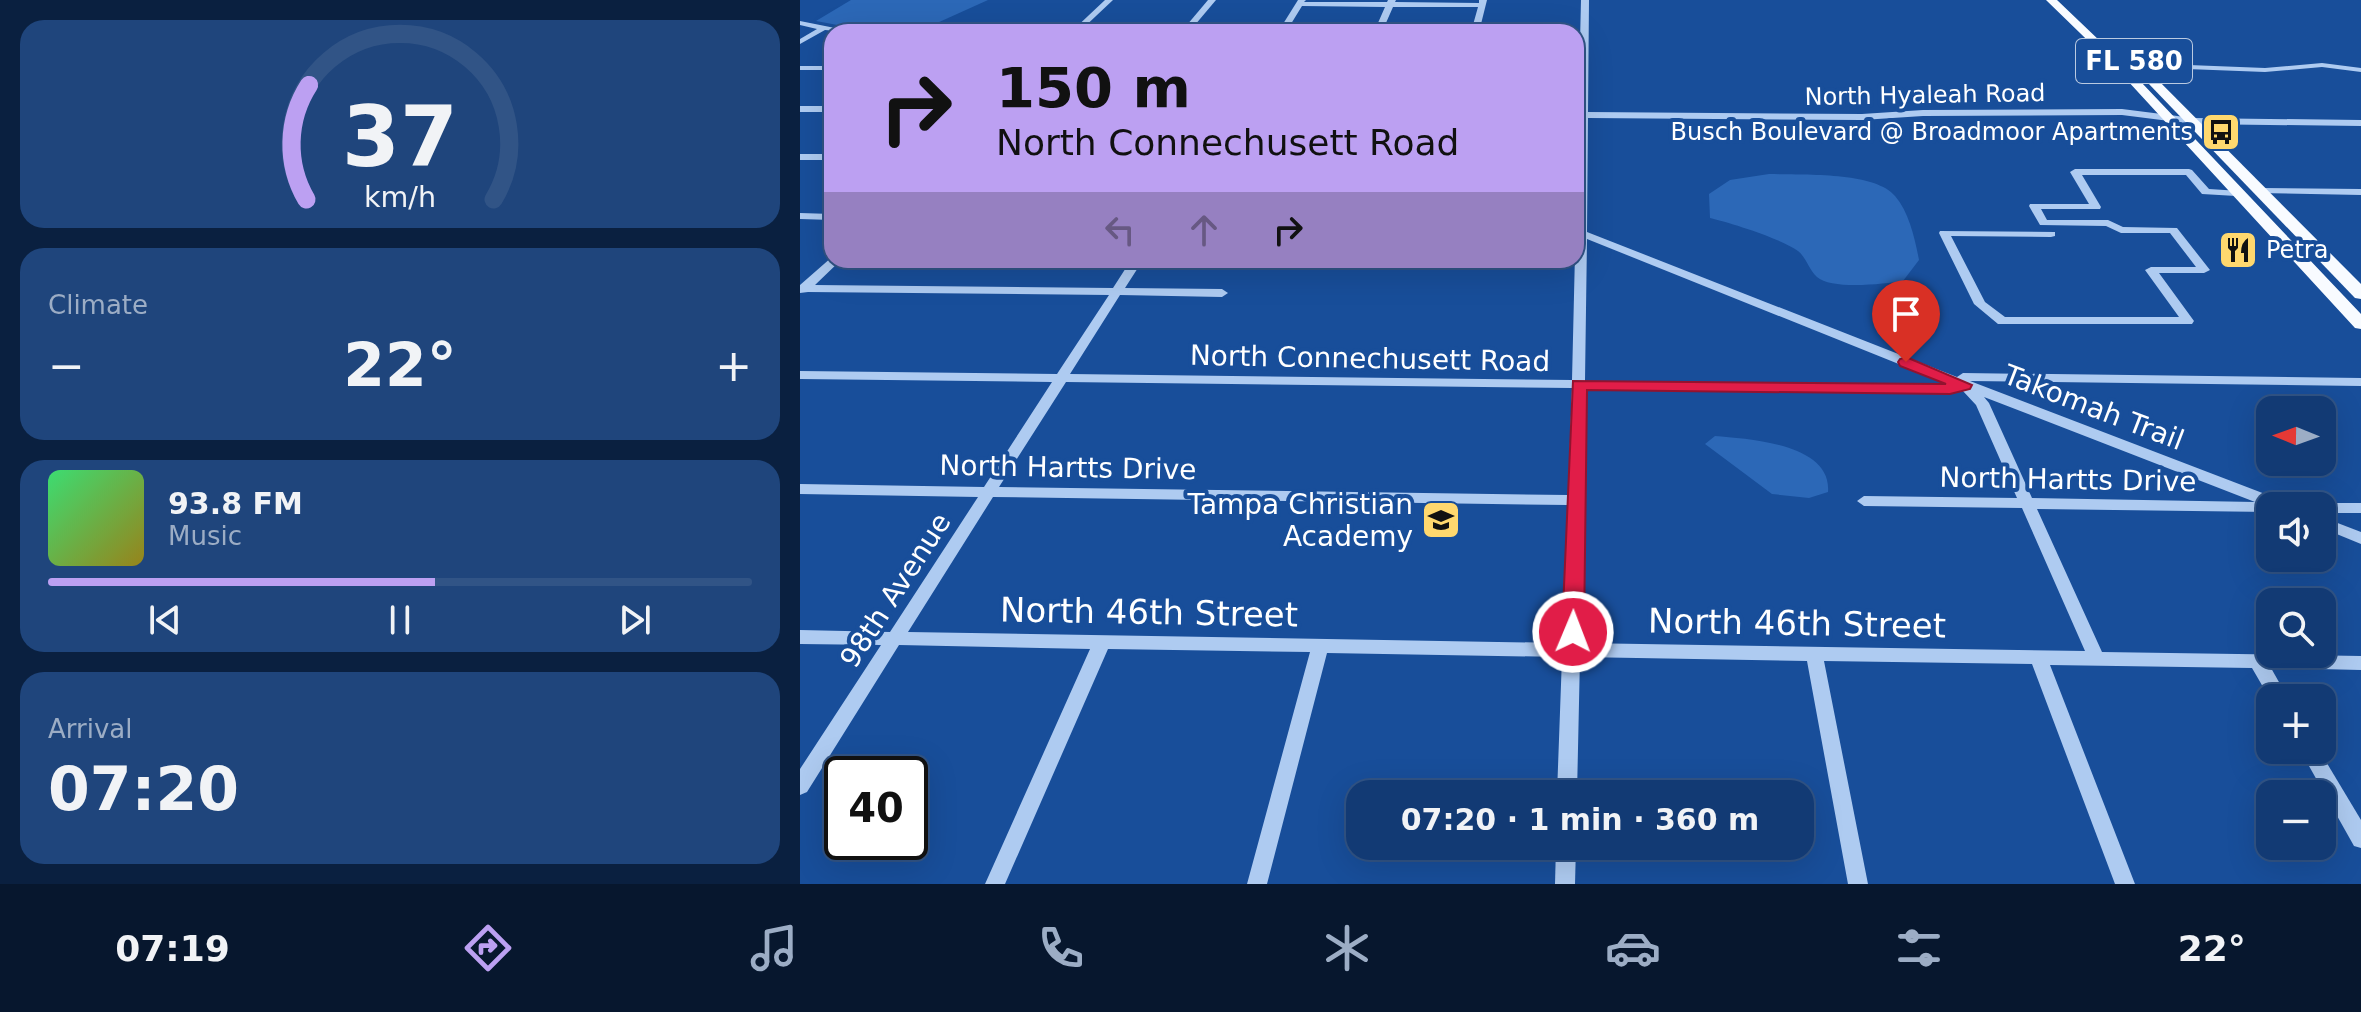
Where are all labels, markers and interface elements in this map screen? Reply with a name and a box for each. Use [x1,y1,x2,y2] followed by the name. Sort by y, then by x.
[2076,39,2192,83] road number: FL 580
[996,55,1191,120] text: 150 m
[864,56,968,160] icon: right
[1804,79,2046,111] street label: North Hyaleah Road
[342,89,458,186] text: 37
[2200,111,2242,153] bus stop icon: Busch Boulevard @ Broadmoor Apartments
[1671,118,2193,146] place label: Busch Boulevard @ Broadmoor Apartments
[996,122,1459,163] text: North Connechusett Road
[364,180,436,214] text: km/h
[1098,208,1142,252] icon: left
[1182,208,1226,252] icon: ahead
[1266,208,1310,252] icon: right
[2217,229,2259,271] restaurant icon: Petra
[2266,236,2328,264] place label: Petra
[1872,280,1940,362] pin
[48,290,148,320] text: Climate
[1884,292,1928,336] icon: arrive
[343,330,457,400] text: 22°
[1190,339,1550,378] street label: North Connechusett Road
[48,340,85,391] text: −
[715,340,752,391] text: +
[1998,358,2189,457] street label: Takomah Trail
[2256,396,2336,476] north arrow
[2256,396,2336,860] map controls
[939,449,1197,486] street label: North Hartts Drive
[1939,461,2197,498] street label: North Hartts Drive
[168,486,303,521] text: 93.8 FM
[1186,488,1413,553] place label: Tampa Christian Academy
[2256,492,2336,572] button: sound
[1420,499,1462,541] school or university icon: Tampa Christian Academy
[833,507,958,674] street label: 98th Avenue
[168,521,242,551] text: Music
[2256,588,2336,668] button: search
[1000,589,1298,635] street label: North 46th Street
[1531,590,1615,674] position arrow
[143,598,187,642] icon: previous
[378,598,422,642] icon: pause
[613,598,657,642] icon: next
[1648,600,1946,646] street label: North 46th Street
[2256,684,2336,764] button: +
[48,714,132,744] text: Arrival
[48,754,239,824] text: 07:20
[824,756,928,860] speed limit sign: 40
[2256,780,2336,860] button: −
[1401,802,1759,837] text: 07:20 · 1 min · 360 m
[460,920,516,976] icon: directions
[746,920,802,976] icon: music
[1033,920,1089,976] icon: phone
[1319,920,1375,976] icon: climate
[1605,920,1661,976] icon: car
[1891,920,1947,976] icon: filters
[115,928,230,969] text: 07:19
[2178,928,2246,969] text: 22°

